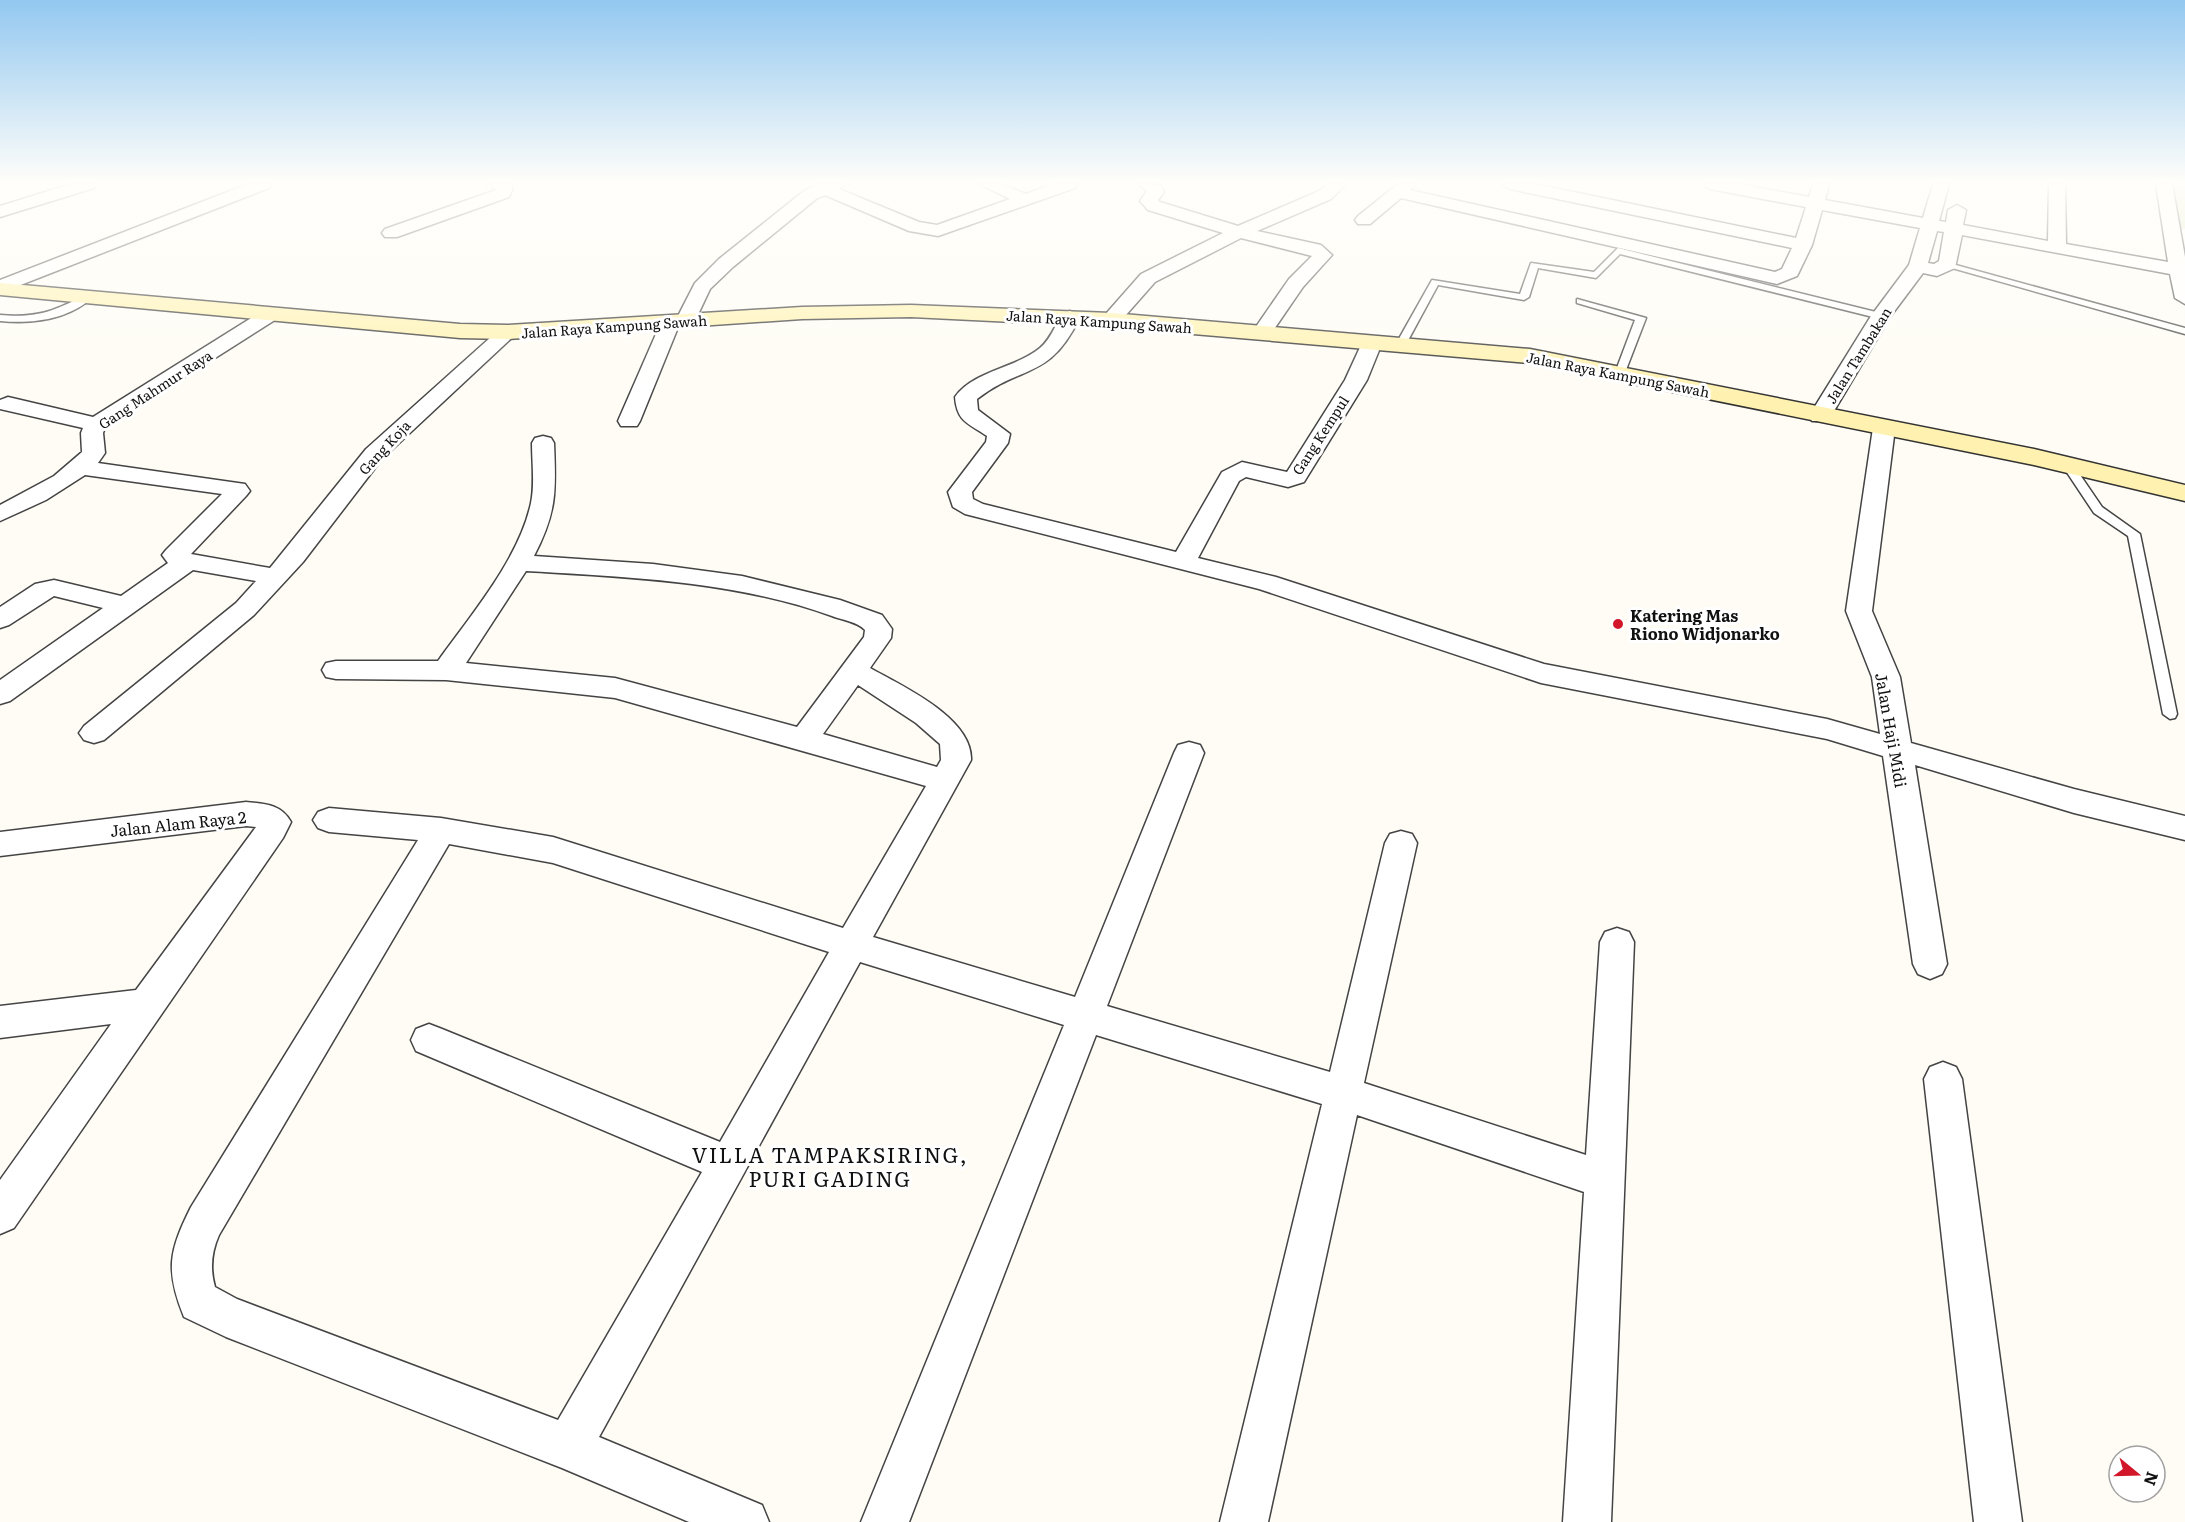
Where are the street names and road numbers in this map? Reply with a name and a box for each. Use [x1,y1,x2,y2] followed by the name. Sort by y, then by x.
[1820,303,1896,407] street label: Jalan Tambakan
[1005,305,1193,337] street label: Jalan Raya Kampung Sawah
[520,310,708,342] street label: Jalan Raya Kampung Sawah
[94,344,216,433] street label: Gang Mahmur Raya
[1525,346,1711,402] street label: Jalan Raya Kampung Sawah
[1287,391,1353,479] street label: Gang Kempul
[354,415,415,479] street label: Gang Koja
[1870,671,1914,789] street label: Jalan Haji Midi
[109,804,247,842] street label: Jalan Alam Raya 2

